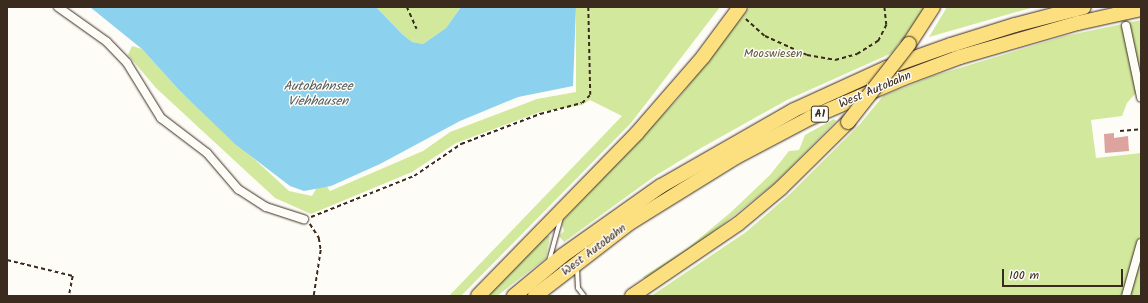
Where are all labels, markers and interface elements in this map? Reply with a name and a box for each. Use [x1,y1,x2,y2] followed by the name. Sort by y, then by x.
[744,47,802,61] park label: Mooswiesen
[837,68,913,112] street label: West Autobahn
[283,80,353,111] water label: Autobahnsee Viehhausen
[810,105,830,123] road number: A1
[559,221,629,279] street label: West Autobahn
[1004,261,1125,287] scale bar
[1009,266,1039,285] text: 100 m

